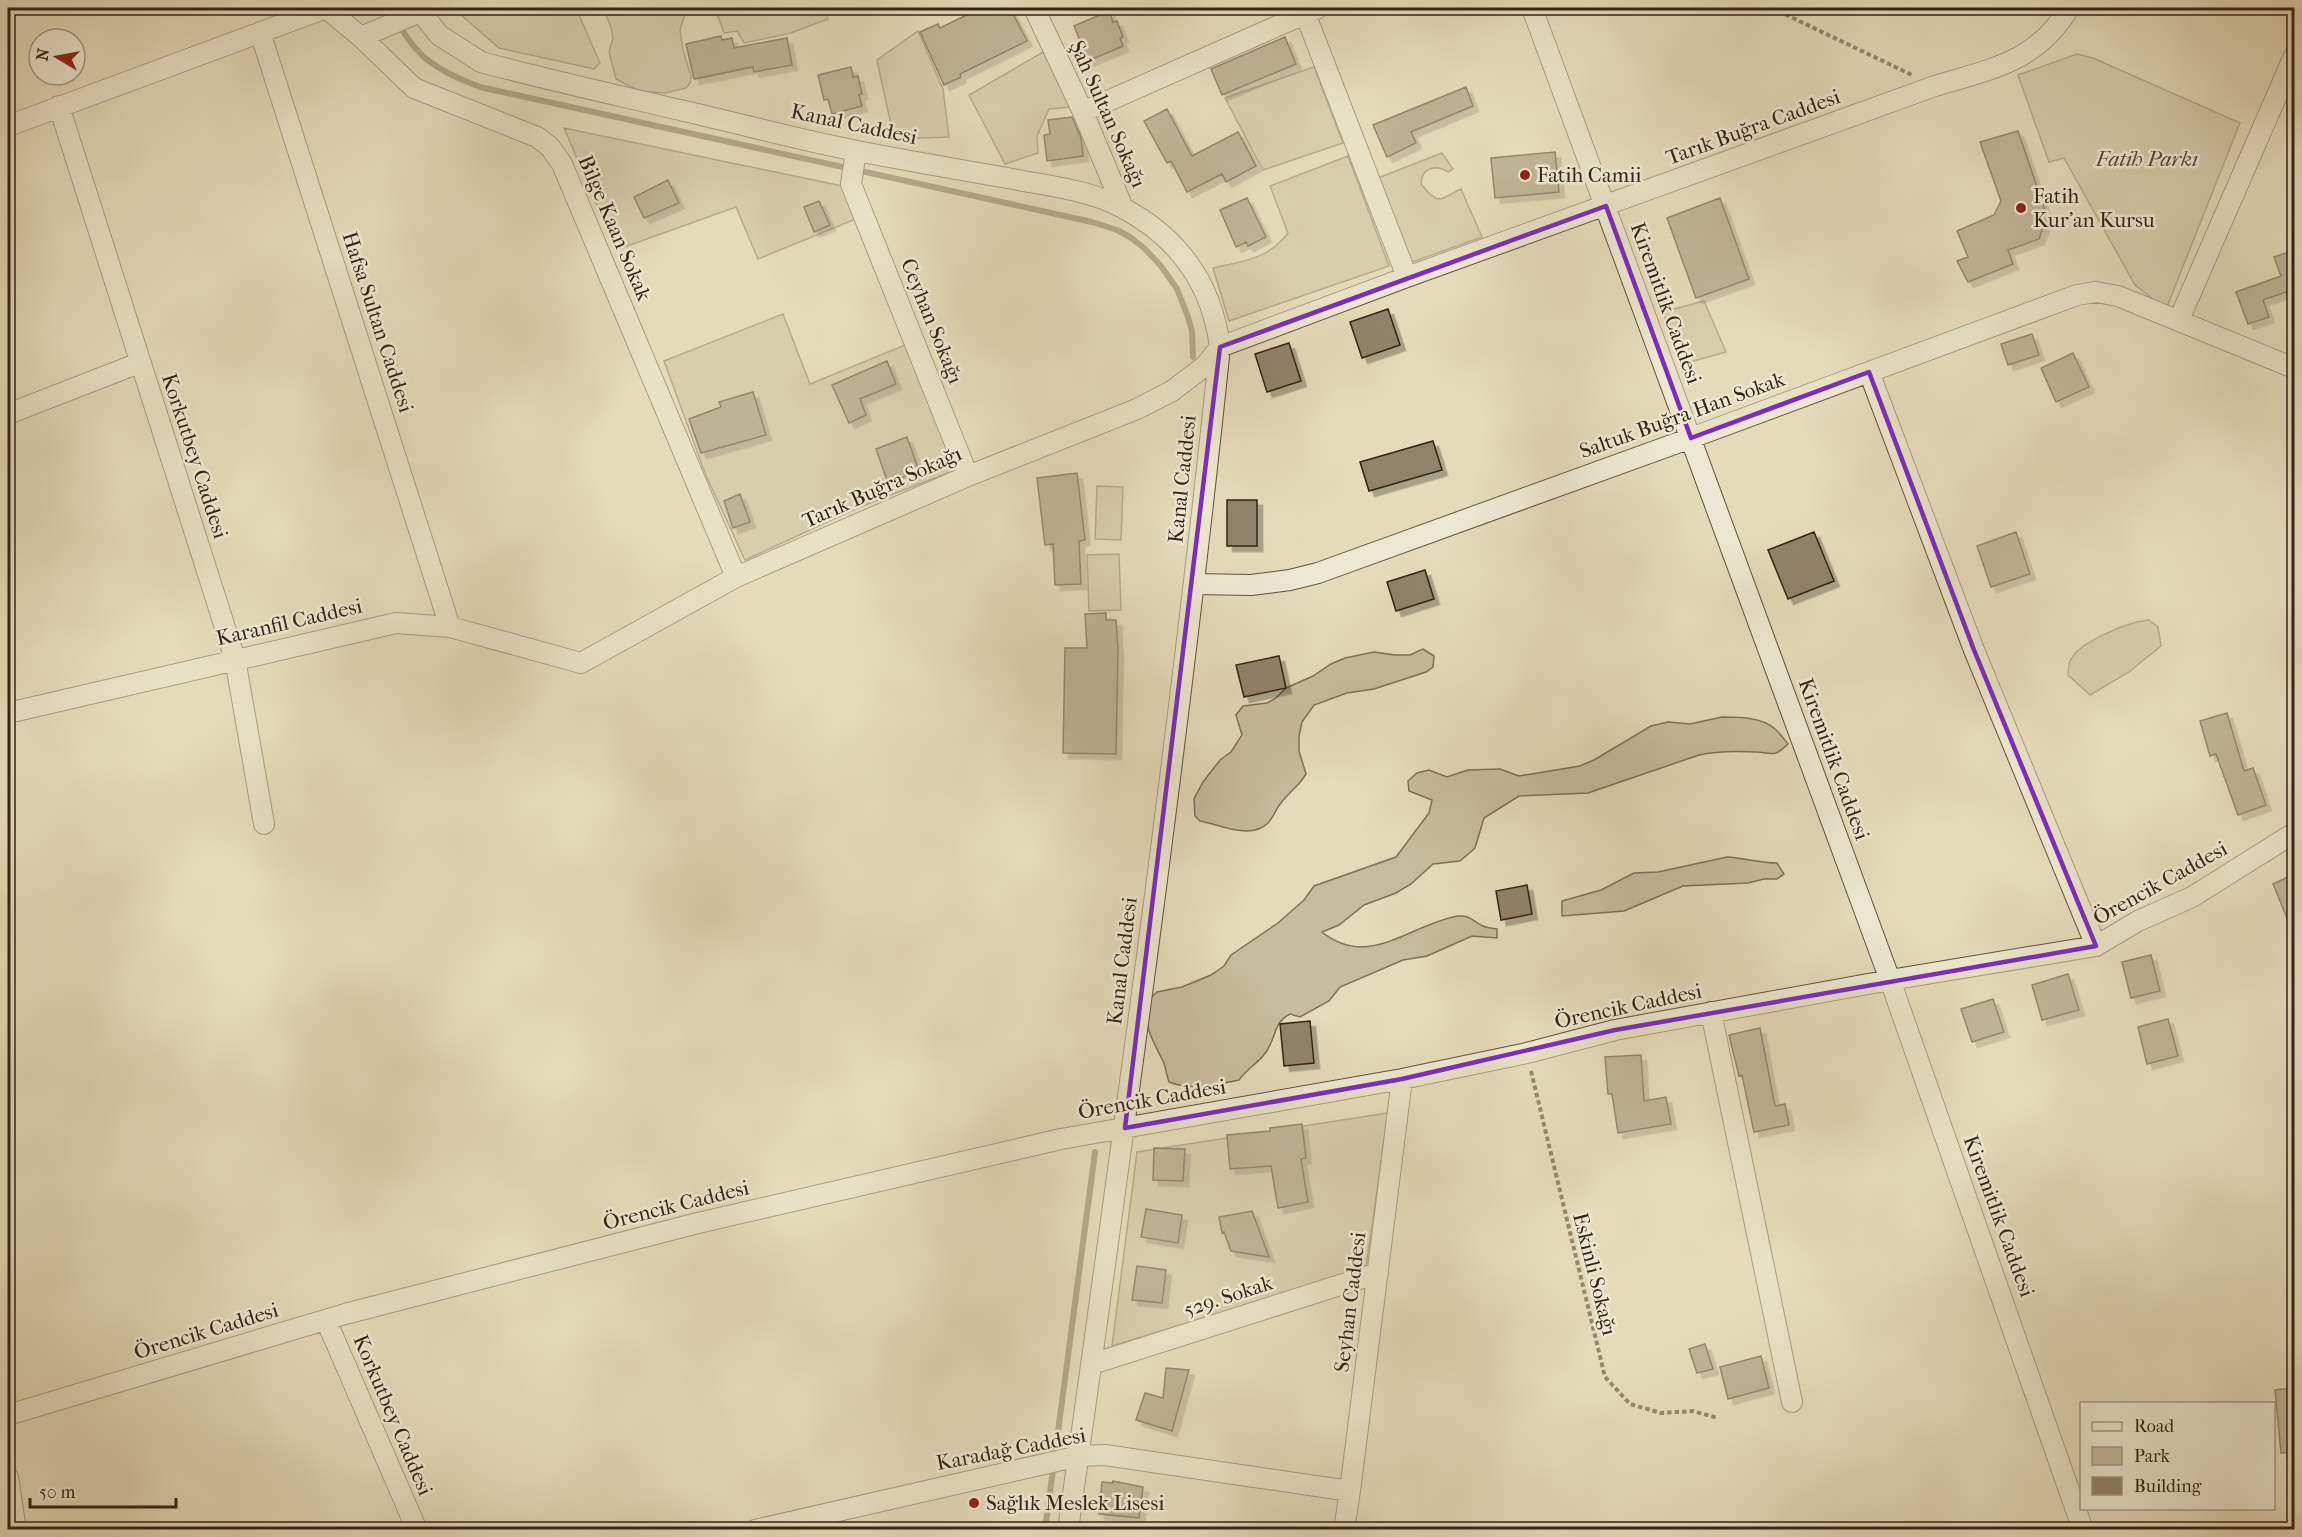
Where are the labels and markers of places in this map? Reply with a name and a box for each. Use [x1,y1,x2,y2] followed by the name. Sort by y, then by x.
[1537,163,1642,187] place label: Fatih Camii
[1518,168,1532,182] marker: Fatih Camii
[2033,184,2155,232] place label: Fatih Kur'an Kursu
[2014,201,2028,215] marker: Fatih Kur'an Kursu
[986,1491,1164,1515] place label: Sağlık Meslek Lisesi
[967,1496,981,1510] marker: Sağlık Meslek Lisesi

